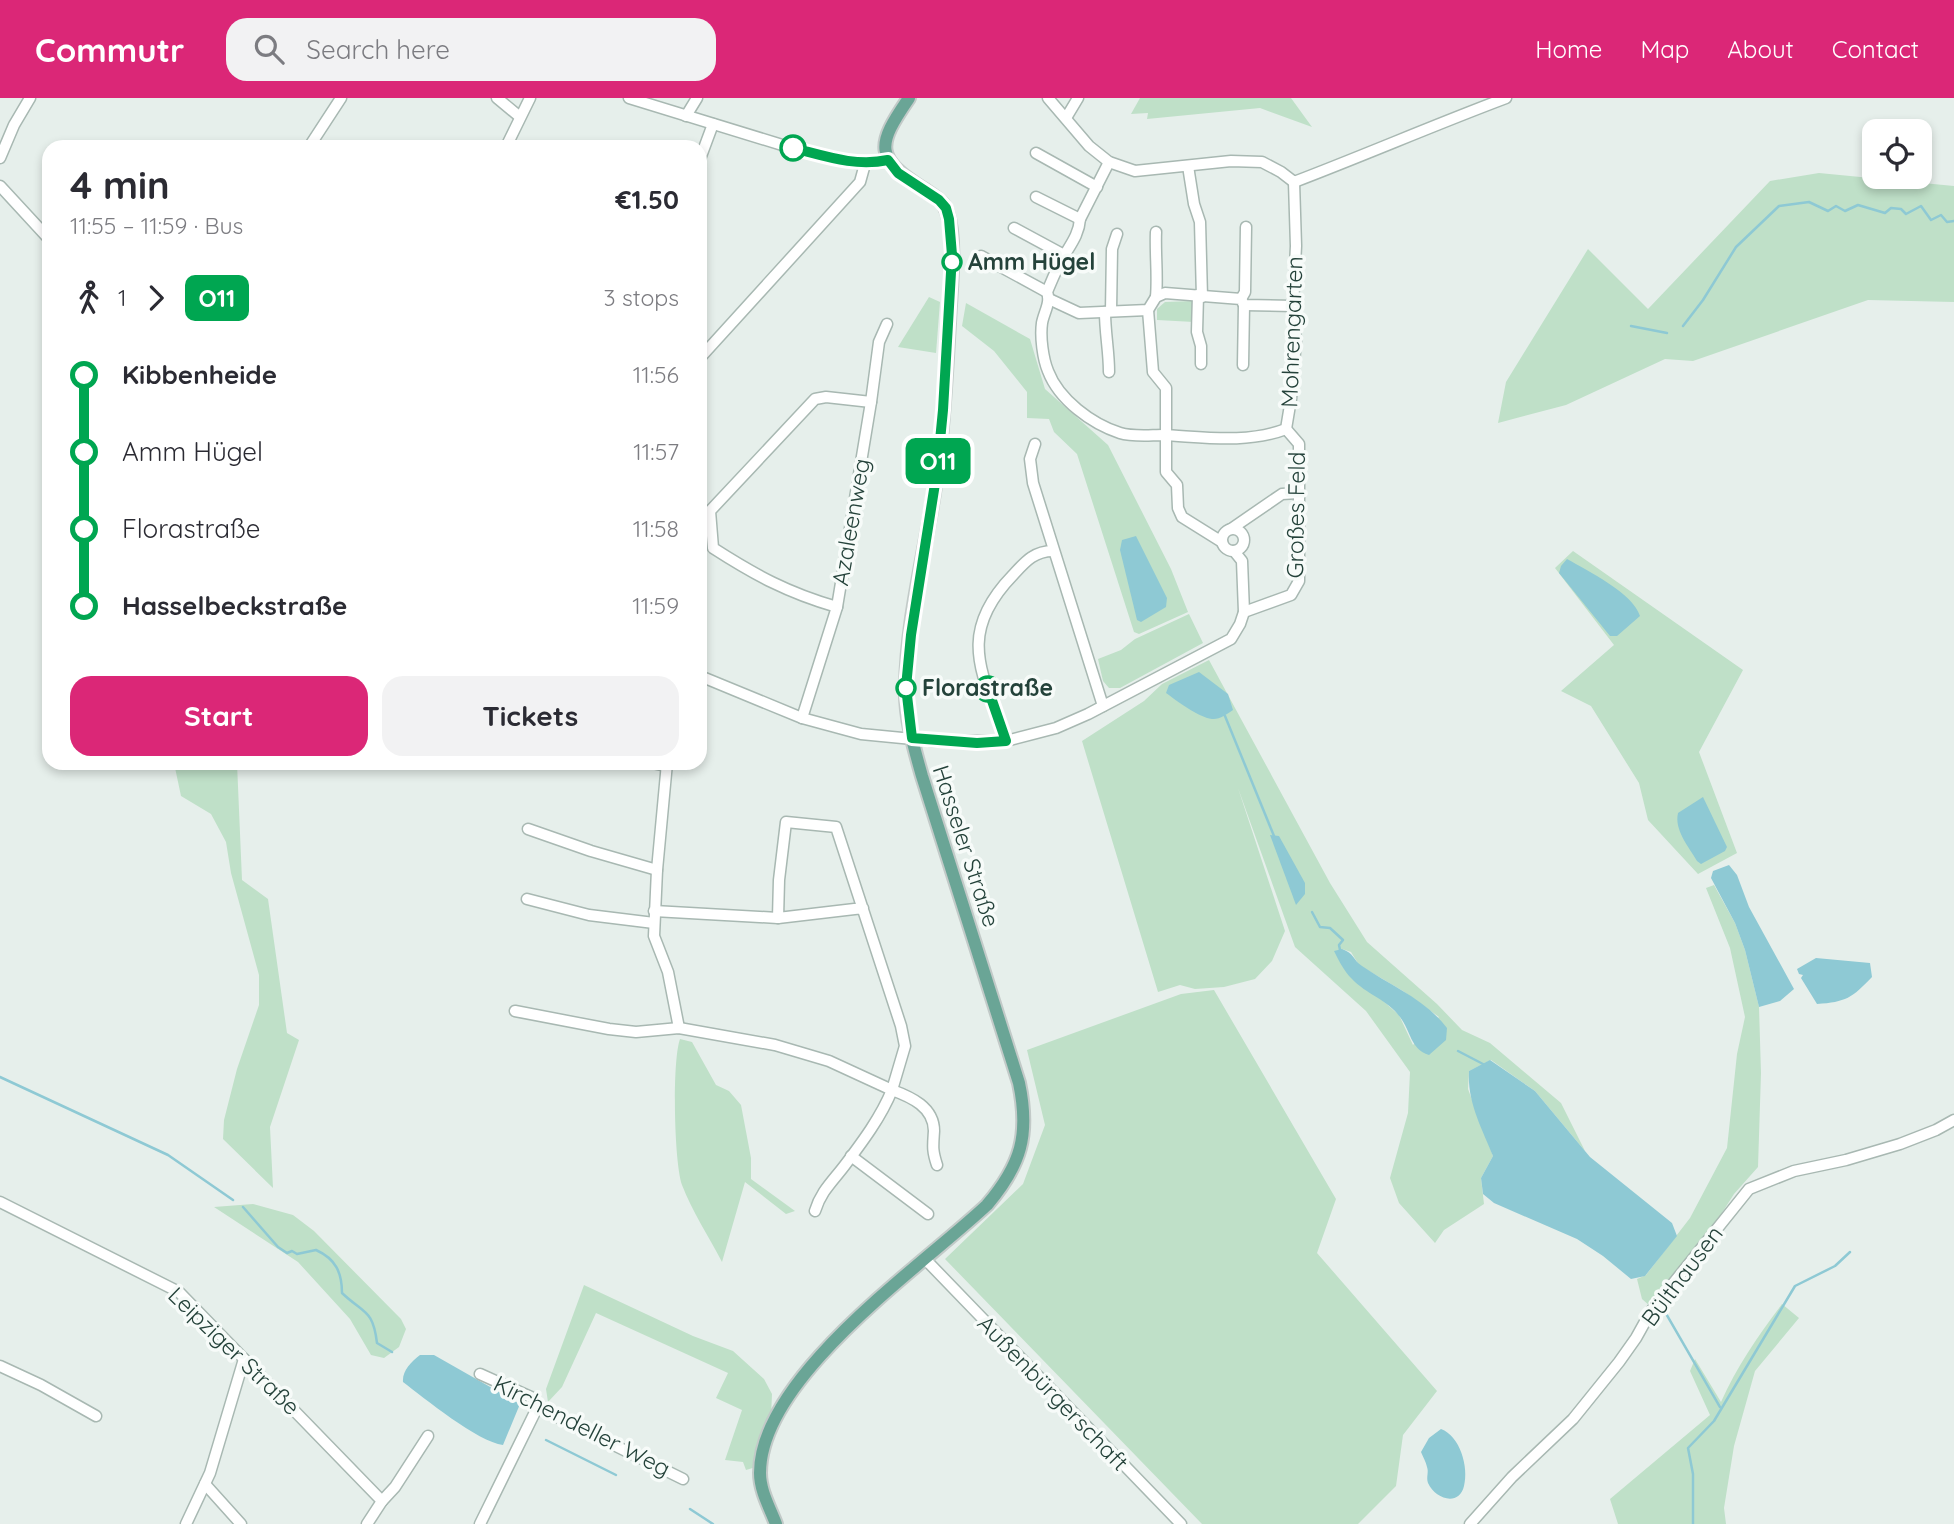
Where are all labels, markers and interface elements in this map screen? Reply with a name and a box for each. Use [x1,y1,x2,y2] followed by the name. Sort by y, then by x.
[226,18,716,81] search box
[35,29,184,70] text: Commutr
[250,30,288,68] icon: search
[306,33,450,66] text: Search here
[1535,34,1602,64] text: Home
[1640,34,1689,64] text: Map
[1727,34,1794,64] text: About
[1832,34,1919,64] text: Contact
[1862,119,1932,189] map controls
[1862,119,1932,189] button: locate
[780,135,806,161] unlabelled marker
[70,161,170,209] text: 4 min
[615,183,679,216] text: €1.50
[70,211,243,240] text: 11:55 – 11:59 · Bus
[968,247,1095,276] place label: Amm Hügel
[942,252,962,272] marker: Amm Hügel
[1274,256,1309,408] street label: Mohrengarten
[70,279,108,317] icon: walk
[137,279,175,317] icon: forward
[118,283,127,312] text: 1
[199,283,235,313] text: O11
[604,283,679,312] text: 3 stops
[122,358,277,391] text: Kibbenheide
[633,360,679,389] text: 11:56
[122,435,263,468] text: Amm Hügel
[633,437,679,466] text: 11:57
[898,438,978,484] line badge: O11
[920,446,956,476] text: O11
[1280,451,1311,579] street label: Großes Feld
[825,456,876,588] street label: Azaleenweg
[122,512,261,545] text: Florastraße
[633,514,679,543] text: 11:58
[122,589,347,622] text: Hasselbeckstraße
[632,591,679,620] text: 11:59
[922,673,1053,702] place label: Florastraße
[70,676,368,756] button: Start
[382,676,679,756] button: Tickets
[975,676,1001,702] unlabelled marker
[896,678,916,698] marker: Florastraße
[927,761,1006,930] street label: Hasseler Straße
[1635,1220,1729,1332] street label: Bülthausen
[162,1280,306,1421] street label: Leipziger Straße
[972,1309,1135,1477] street label: Außenbürgerschaft
[489,1368,676,1483] street label: Kirchendeller Weg

